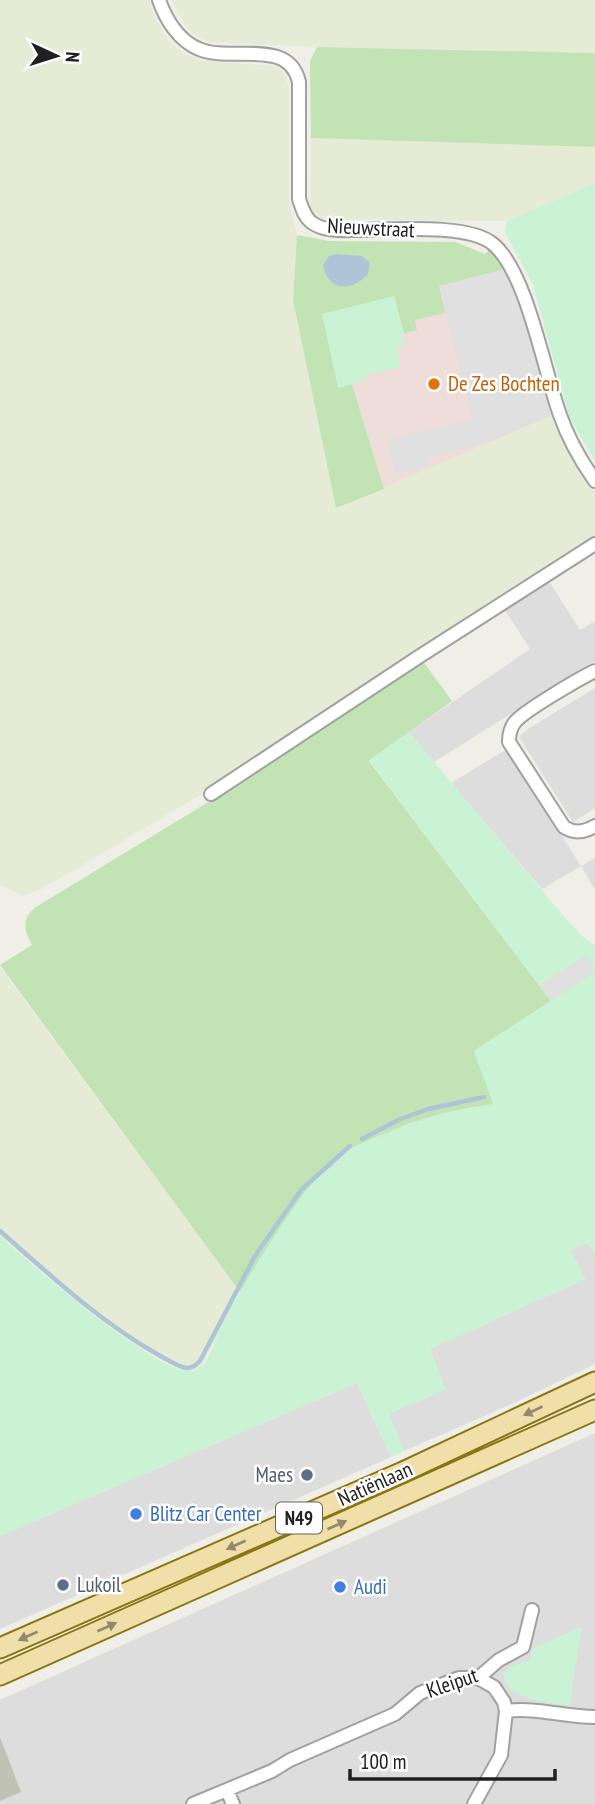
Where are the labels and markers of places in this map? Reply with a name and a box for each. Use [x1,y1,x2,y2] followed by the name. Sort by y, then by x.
[448,370,560,397] place label: De Zes Bochten
[426,376,442,392] marker: De Zes Bochten
[255,1461,293,1488] place label: Maes
[299,1467,315,1483] marker: Maes
[150,1500,262,1527] place label: Blitz Car Center
[128,1506,144,1522] marker: Blitz Car Center
[77,1571,121,1598] place label: Lukoil
[354,1573,387,1600] place label: Audi
[55,1577,71,1593] marker: Lukoil
[332,1579,348,1595] marker: Audi

